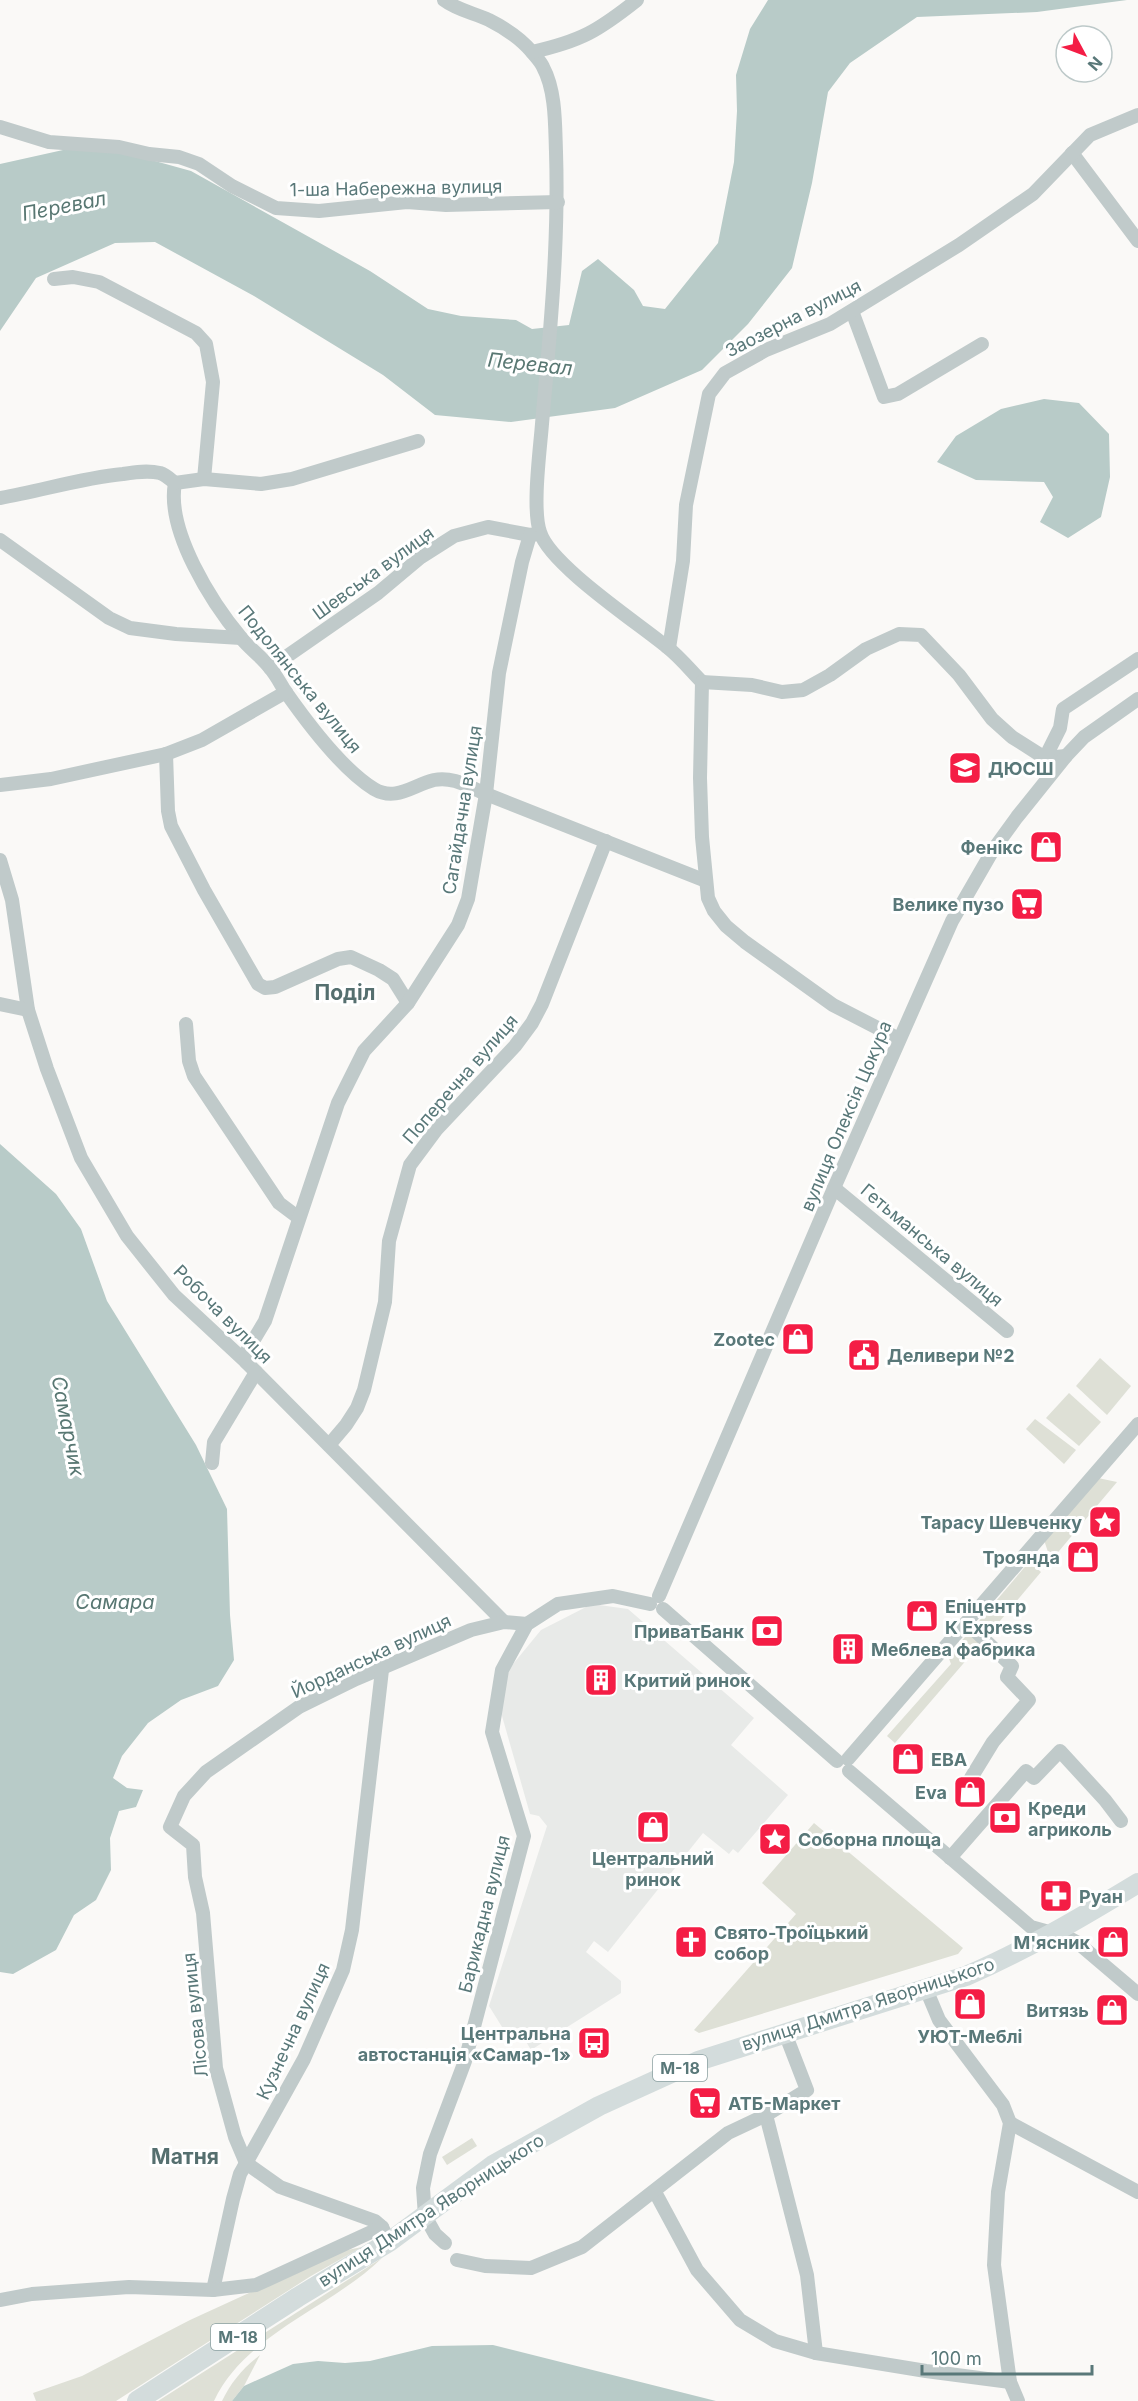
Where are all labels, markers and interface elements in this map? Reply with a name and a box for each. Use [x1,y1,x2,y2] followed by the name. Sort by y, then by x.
[1054,24,1114,84] north arrow
[1084,53,1107,75] text: N
[289,176,503,200] street label: 1-ша Набережна вулиця
[20,186,108,226] water label: Перевал
[722,275,864,361] street label: Заозерна вулиця
[486,348,574,380] water label: Перевал
[308,522,438,624] street label: Шевська вулиця
[234,601,366,757] street label: Подолянська вулиця
[438,724,486,896] street label: Сагайдачна вулиця
[947,750,983,786] school or university icon: ДЮСШ
[988,758,1054,779] place label: ДЮСШ
[1028,829,1064,865] shop icon: Фенікс
[960,837,1023,858] place label: Фенікс
[1009,886,1045,922] supermarket icon: Велике пузо
[893,894,1004,915] place label: Велике пузо
[315,980,375,1005] district label: Поділ
[398,1010,522,1148] street label: Поперечна вулиця
[796,1018,896,1214] street label: вулиця Олексія Цокура
[857,1179,1007,1311] street label: Гетьманська вулиця
[169,1260,277,1368] street label: Робоча вулиця
[780,1321,816,1357] shop icon: Zootec
[713,1329,775,1350] place label: Zootec
[846,1337,882,1373] public building icon: Деливери №2
[887,1345,1015,1366] place label: Деливери №2
[47,1374,90,1479] water label: Самарчик
[1087,1504,1123,1540] place icon: Тарасу Шевченку
[920,1512,1082,1533] place label: Тарасу Шевченку
[1065,1539,1101,1575] shop icon: Троянда
[983,1547,1060,1568] place label: Троянда
[75,1590,155,1614] water label: Самара
[945,1596,1033,1638] place label: Епіцентр К Express
[904,1598,940,1634] shop icon: Епіцентр К Express
[287,1609,454,1702] street label: Йорданська вулиця
[749,1613,785,1649] bank icon: ПриватБанк
[634,1621,745,1642] place label: ПриватБанк
[830,1631,866,1667] building icon: Меблева фабрика
[871,1639,1035,1660] place label: Меблева фабрика
[583,1662,619,1698] building icon: Критий ринок
[624,1670,751,1691] place label: Критий ринок
[890,1741,926,1777] shop icon: ЕВА
[931,1749,967,1770] place label: ЕВА
[952,1774,988,1810] shop icon: Eva
[915,1782,947,1803] place label: Eva
[1028,1798,1112,1840] place label: Креди агриколь
[987,1800,1023,1836] bank icon: Креди агриколь
[635,1809,671,1845] shop icon: Центральний ринок
[757,1821,793,1857] place icon: Соборна площа
[798,1829,941,1850] place label: Соборна площа
[454,1833,514,1995] street label: Барикадна вулиця
[592,1848,714,1890] place label: Центральний ринок
[1038,1878,1074,1914] pharmacy icon: Руан
[1079,1886,1123,1907] place label: Руан
[714,1922,869,1964] place label: Свято-Троїцький собор
[673,1924,709,1960] church icon: Свято-Троїцький собор
[1095,1924,1131,1960] shop icon: М'ясник
[1013,1932,1091,1953] place label: М'ясник
[178,1952,212,2078] street label: Лісова вулиця
[739,1953,997,2055] street label: вулиця Дмитра Яворницького
[252,1959,334,2103] street label: Кузнечна вулиця
[952,1986,988,2022] shop icon: УЮТ-Меблі
[1094,1992,1130,2028] shop icon: Витязь
[1026,2000,1089,2021] place label: Витязь
[358,2023,571,2065] place label: Центральна автостанція «Самар-1»
[576,2025,612,2061] bus stop icon: Центральна автостанція «Самар-1»
[918,2026,1023,2047] place label: УЮТ-Меблі
[653,2055,707,2081] road number: М-18
[687,2085,723,2121] supermarket icon: АТБ-Маркет
[728,2093,840,2114] place label: АТБ-Маркет
[314,2129,548,2291] street label: вулиця Дмитра Яворницького
[151,2144,219,2169] district label: Матня
[211,2324,265,2350] road number: М-18
[922,2338,1092,2376] scale bar
[931,2348,982,2369] text: 100 m

